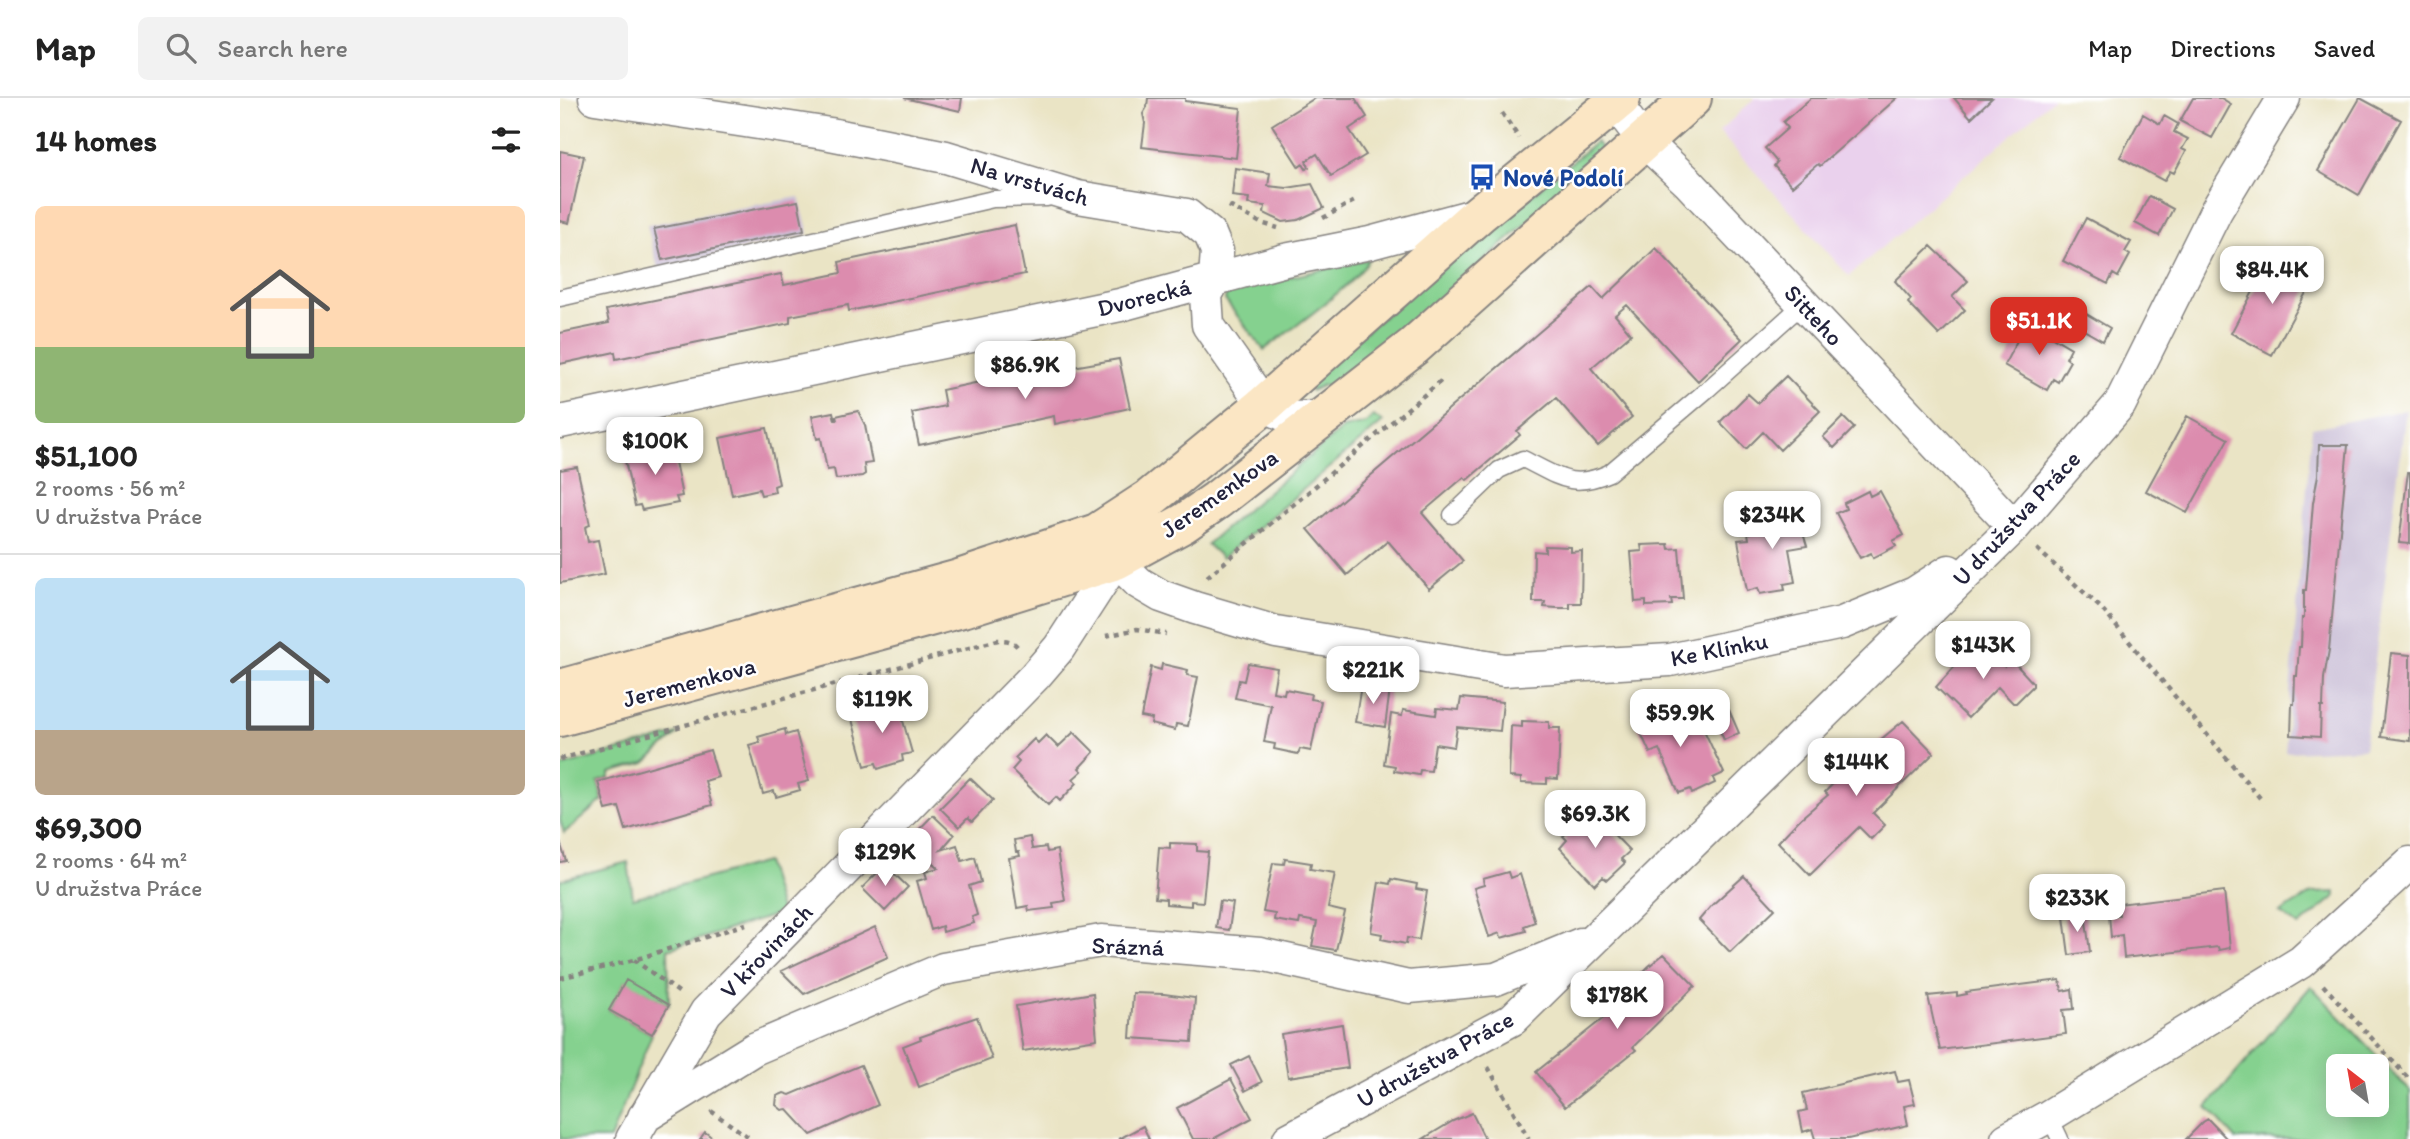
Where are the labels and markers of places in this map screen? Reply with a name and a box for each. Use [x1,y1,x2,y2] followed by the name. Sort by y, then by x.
[1467,162,1497,192] bus stop icon: Nové Podolí
[1503,163,1624,192] place label: Nové Podolí
[2215,246,2329,306] pin: $84.4K
[1982,298,2096,357] pin: $51.1K
[968,342,1082,401] pin: $86.9K
[606,418,704,477] pin: $100K
[1723,491,1821,551] pin: $234K
[1934,622,2032,681] pin: $143K
[1324,646,1422,706] pin: $221K
[833,676,931,735] pin: $119K
[1623,690,1737,749] pin: $59.9K
[1807,738,1905,798] pin: $144K
[1538,790,1652,850] pin: $69.3K
[836,828,934,888] pin: $129K
[2028,874,2126,934] pin: $233K
[1568,972,1666,1031] pin: $178K

